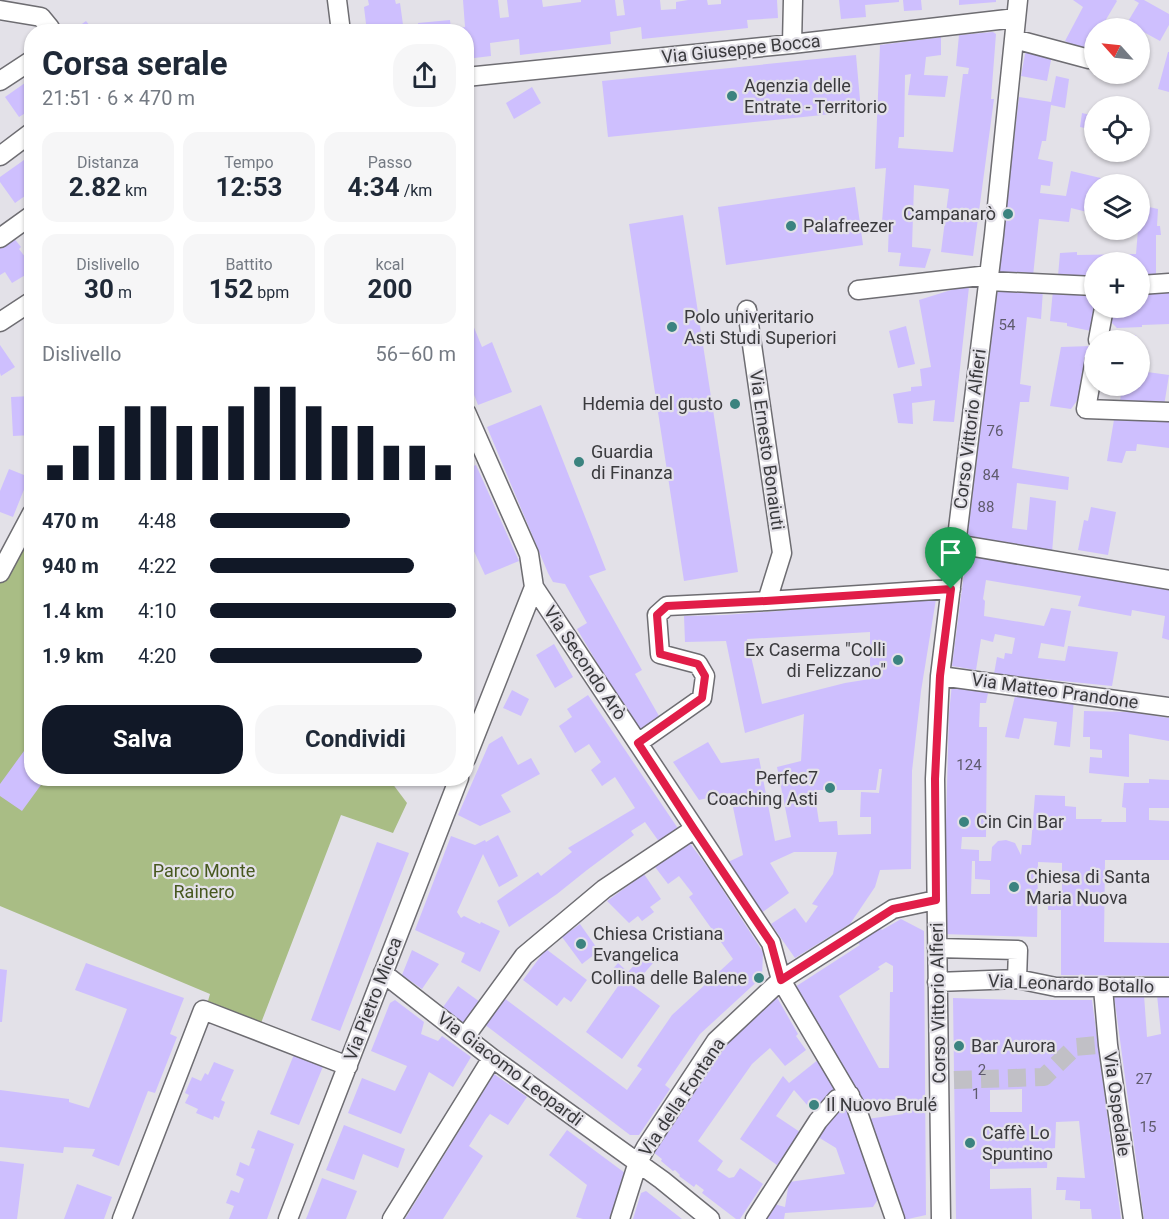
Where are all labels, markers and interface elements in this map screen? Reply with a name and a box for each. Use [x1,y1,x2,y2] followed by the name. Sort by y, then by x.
[1084,18,1150,84] north arrow
[1084,18,1150,396] map controls
[660,30,822,67] street label: Via Giuseppe Bocca
[42,44,228,83] text: Corsa serale
[393,44,456,107] button: share
[744,75,887,117] place label: Agenzia delle Entrate - Territorio
[42,86,195,110] text: 21:51 · 6 × 470 m
[725,89,739,103] marker: Agenzia delle Entrate - Territorio
[1084,96,1150,162] button: locate
[77,153,139,172] text: Distanza
[224,153,274,172] text: Tempo
[368,153,412,172] text: Passo
[69,172,121,202] text: 2.82
[216,172,283,202] text: 12:53
[348,172,400,202] text: 4:34
[1084,174,1150,240] button: layers
[121,181,147,200] text: km
[400,181,432,200] text: /km
[903,203,996,224] place label: Campanarò
[1001,207,1015,221] marker: Campanarò
[803,215,894,236] place label: Palafreezer
[784,219,798,233] marker: Palafreezer
[1084,252,1150,318] button: +
[76,255,140,274] text: Dislivello
[225,255,273,274] text: Battito
[376,255,404,274] text: kcal
[84,274,114,304] text: 30
[209,274,253,304] text: 152
[368,274,412,304] text: 200
[114,283,132,302] text: m
[253,283,289,302] text: bpm
[684,306,837,348] place label: Polo univeritario Asti Studi Superiori
[999,316,1016,334] house number: 54
[665,320,679,334] marker: Polo univeritario Asti Studi Superiori
[1084,330,1150,396] button: −
[42,342,121,366] text: Dislivello
[375,342,456,366] text: 56–60 m
[949,348,990,510] street label: Corso Vittorio Alfieri
[746,369,789,531] street label: Via Ernesto Bonaiuti
[582,393,723,414] place label: Hdemia del gusto
[728,397,742,411] marker: Hdemia del gusto
[987,422,1003,440] house number: 76
[591,441,673,483] place label: Guardia di Finanza
[572,455,586,469] marker: Guardia di Finanza
[983,466,1000,484] house number: 84
[978,498,994,516] house number: 88
[42,509,99,533] text: 470 m
[138,509,177,533] text: 4:48
[925,527,976,589] pin
[934,536,967,569] icon: arrive
[42,554,99,578] text: 940 m
[138,554,177,578] text: 4:22
[42,599,104,623] text: 1.4 km
[138,599,177,623] text: 4:10
[540,602,631,724] street label: Via Secondo Arò
[745,639,886,681] place label: Ex Caserma "Colli di Felizzano"
[42,644,104,668] text: 1.9 km
[138,644,177,668] text: 4:20
[891,653,905,667] marker: Ex Caserma "Colli di Felizzano"
[970,668,1140,713] street label: Via Matteo Prandone
[42,705,243,774] button: Salva
[255,705,456,774] button: Condividi
[956,756,982,774] house number: 124
[707,767,818,809] place label: Perfec7 Coaching Asti
[823,781,837,795] marker: Perfec7 Coaching Asti
[976,811,1064,832] place label: Cin Cin Bar
[957,815,971,829] marker: Cin Cin Bar
[153,860,255,902] park label: Parco Monte Rainero
[1026,866,1150,908] place label: Chiesa di Santa Maria Nuova
[1007,880,1021,894] marker: Chiesa di Santa Maria Nuova
[926,922,949,1084] street label: Corso Vittorio Alfieri
[593,923,723,965] place label: Chiesa Cristiana Evangelica
[339,934,406,1064] street label: Via Pietro Micca
[574,937,588,951] marker: Chiesa Cristiana Evangelica
[591,967,747,988] place label: Collina delle Balene
[988,970,1154,997] street label: Via Leonardo Botallo
[752,971,766,985] marker: Collina delle Balene
[433,1007,587,1130] street label: Via Giacomo Leopardi
[634,1034,729,1160] street label: Via della Fontana
[971,1035,1056,1056] place label: Bar Aurora
[952,1039,966,1053] marker: Bar Aurora
[1100,1050,1135,1158] street label: Via Ospedale
[978,1061,986,1079] house number: 2
[1136,1070,1152,1088] house number: 27
[972,1085,980,1103] house number: 1
[826,1094,937,1115] place label: Il Nuovo Brulé
[807,1098,821,1112] marker: Il Nuovo Brulé
[1140,1118,1156,1136] house number: 15
[982,1122,1053,1164] place label: Caffè Lo Spuntino
[963,1136,977,1150] marker: Caffè Lo Spuntino

